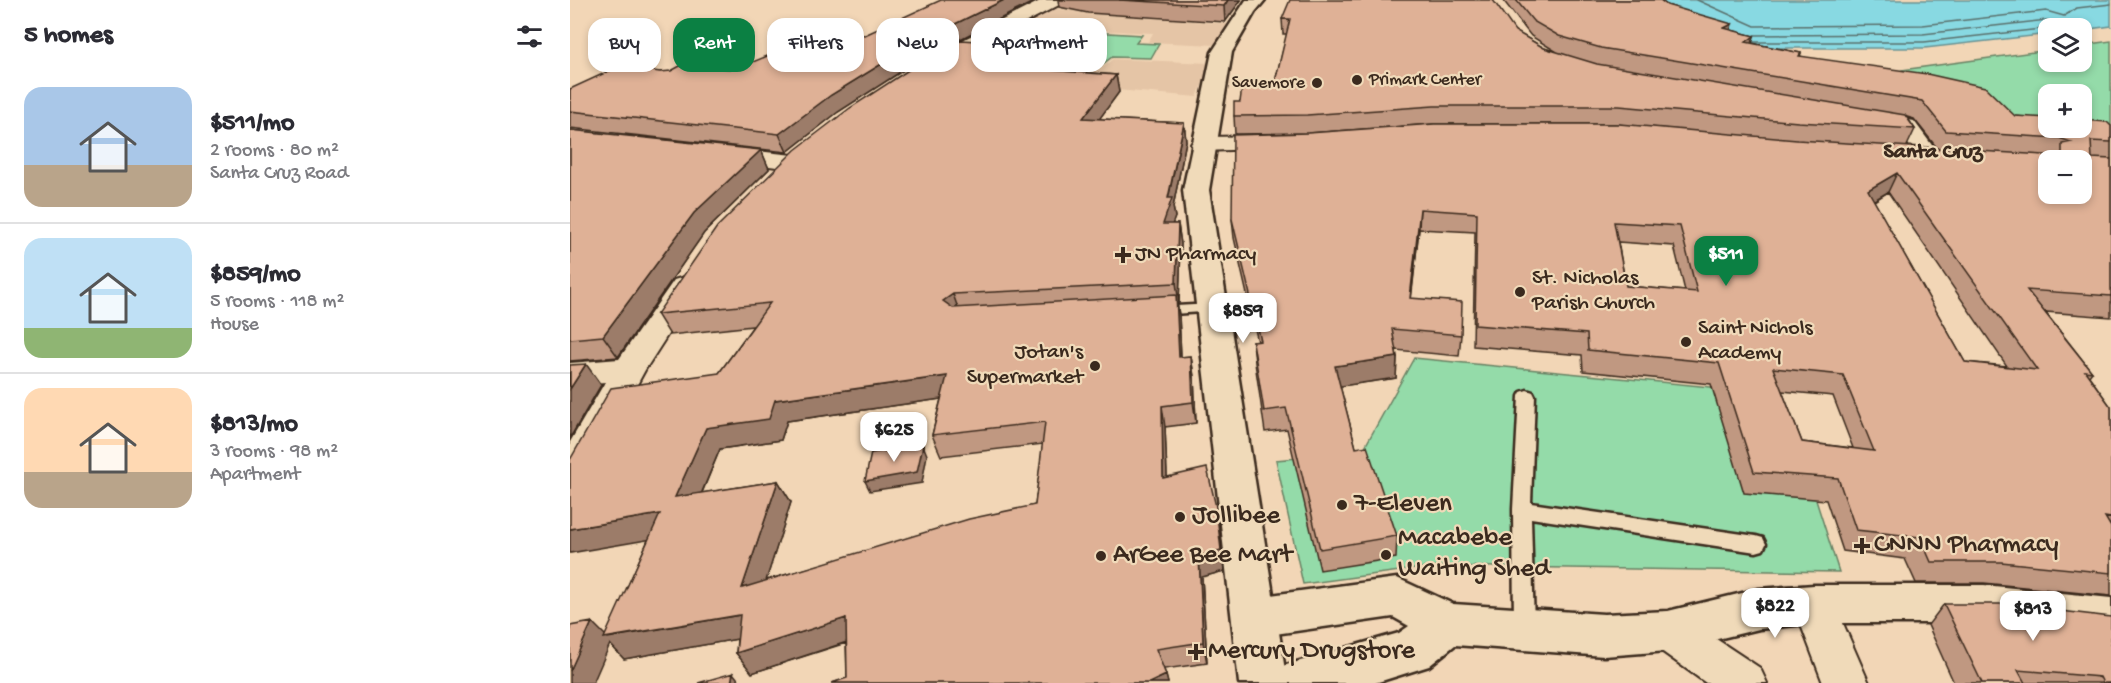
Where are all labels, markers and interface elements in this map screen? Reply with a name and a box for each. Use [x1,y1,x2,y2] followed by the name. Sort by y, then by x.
[588,18,661,72] chip: Buy
[673,18,755,72] chip: Rent
[767,18,864,72] chip: Filters
[876,18,959,72] chip: New
[971,18,1107,72] chip: Apartment
[2038,18,2092,204] map controls
[2038,18,2092,72] button: layers
[513,20,546,53] icon: filters
[24,21,113,52] text: 5 homes
[1368,70,1483,91] place label: Primark Center
[1232,73,1306,94] place label: Savemore
[1350,73,1364,87] marker: Primark Center
[1310,76,1324,90] marker: Savemore
[2038,84,2092,138] button: +
[210,109,295,140] text: $511/mo
[72,111,144,183] icon: home
[210,140,339,163] text: 2 rooms · 80 m²
[1883,140,1984,166] district label: Santa Cruz
[2038,150,2092,204] button: −
[210,163,348,186] text: Santa Cruz Road
[1690,236,1762,287] pin: $511
[1135,242,1256,268] place label: JN Pharmacy
[1708,244,1744,267] text: $511
[1116,248,1130,262] marker: JN Pharmacy
[210,260,301,291] text: $859/mo
[72,262,144,334] icon: home
[1531,266,1655,317] place label: St. Nicholas Parish Church
[1513,285,1527,299] marker: St. Nicholas Parish Church
[210,291,344,314] text: 5 rooms · 118 m²
[1207,293,1279,344] pin: $859
[1223,301,1263,324] text: $859
[210,314,259,337] text: House
[1698,316,1814,367] place label: Saint Nichols Academy
[1679,335,1693,349] marker: Saint Nichols Academy
[967,340,1085,391] place label: Jotan's Supermarket
[1088,359,1102,373] marker: Jotan's Supermarket
[210,410,298,441] text: $813/mo
[72,412,144,484] icon: home
[858,412,930,463] pin: $625
[874,420,914,443] text: $625
[210,441,338,464] text: 3 rooms · 98 m²
[210,464,300,487] text: Apartment
[1353,489,1452,521] place label: 7-Eleven
[1335,498,1349,512] marker: 7-Eleven
[1192,501,1281,533] place label: Jollibee
[1173,510,1187,524] marker: Jollibee
[1398,523,1552,586] place label: Macabebe Waiting Shed
[1874,530,2058,562] place label: CNNN Pharmacy
[1855,539,1869,553] marker: CNNN Pharmacy
[1113,540,1294,572] place label: ArGee Bee Mart
[1379,548,1393,562] marker: Macabebe Waiting Shed
[1094,549,1108,563] marker: ArGee Bee Mart
[1739,588,1811,639] pin: $822
[1997,591,2069,642] pin: $813
[1755,596,1795,619] text: $822
[2014,599,2052,622] text: $813
[1208,636,1416,668] place label: Mercury Drugstore
[1189,645,1203,659] marker: Mercury Drugstore

